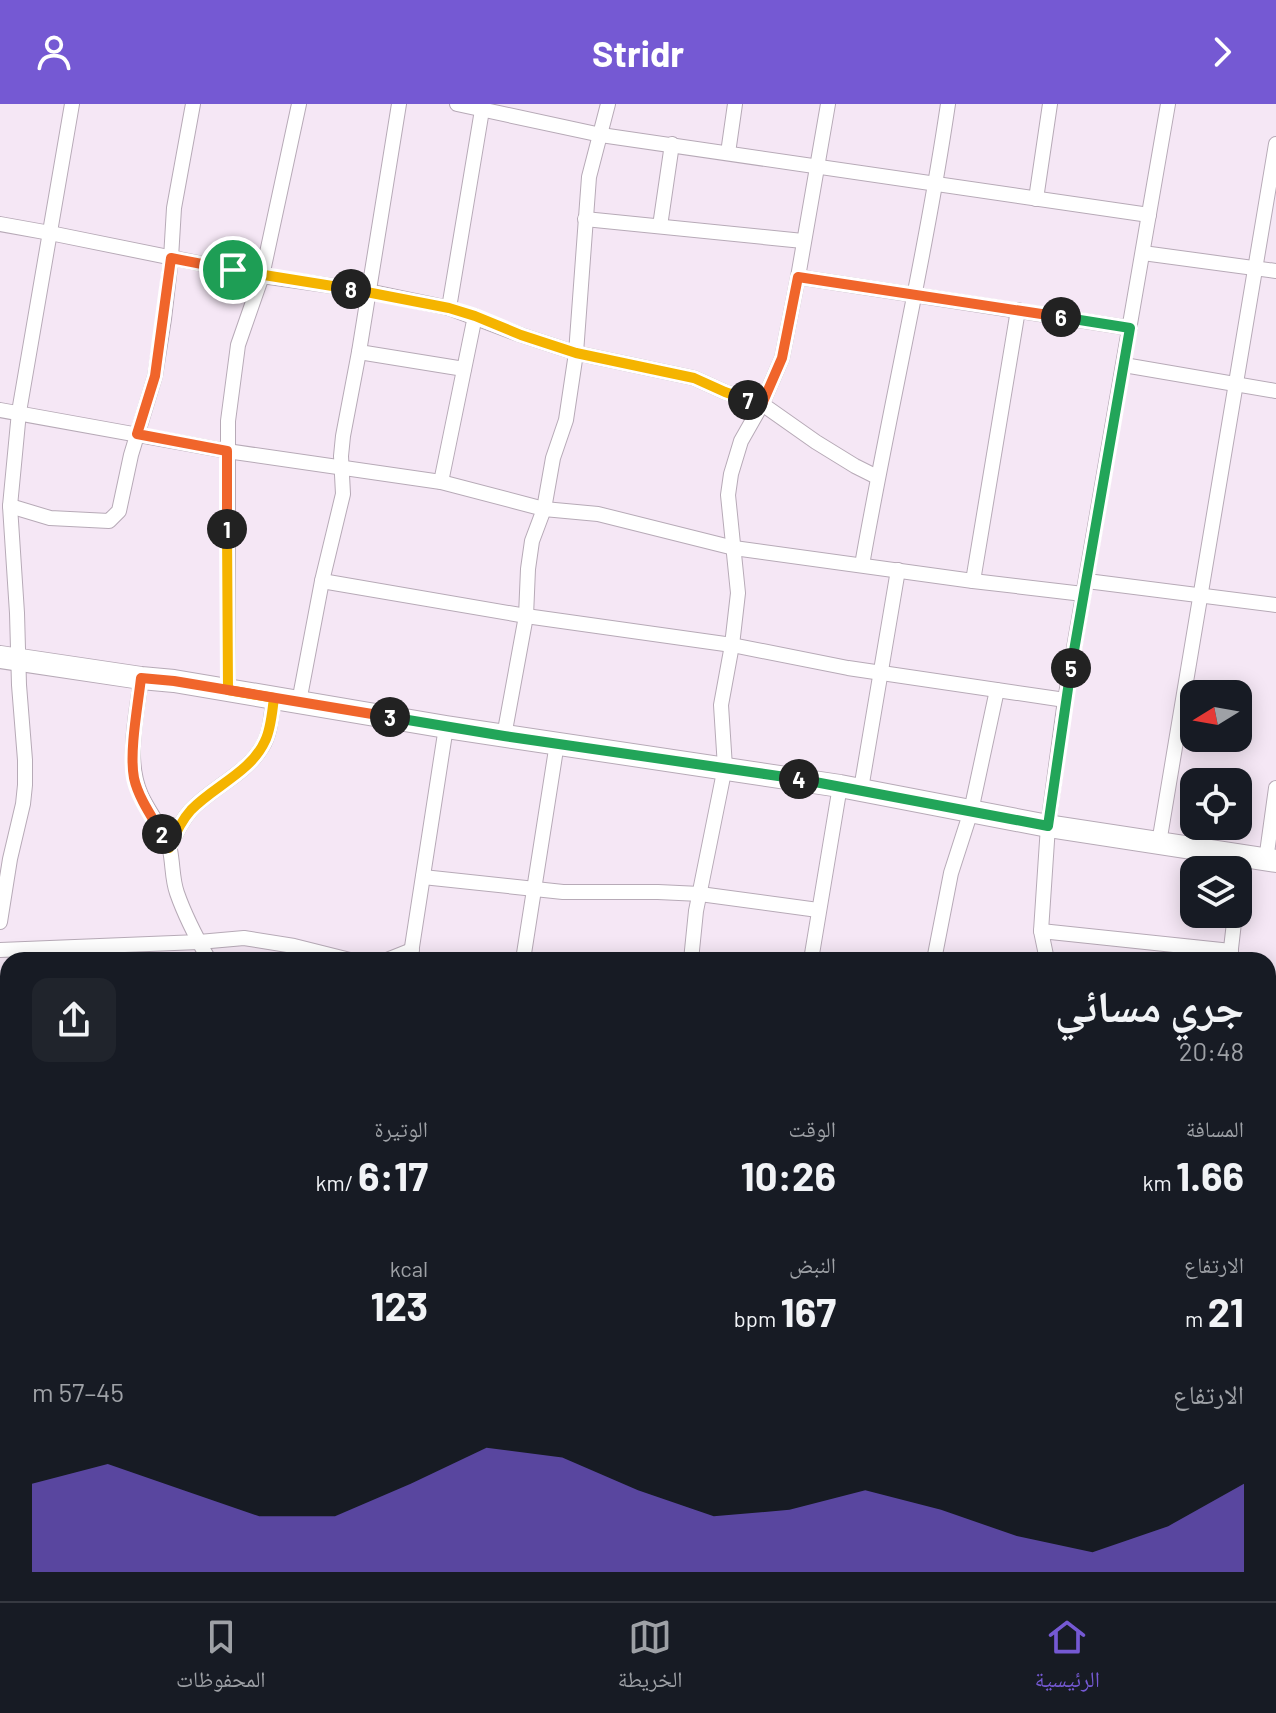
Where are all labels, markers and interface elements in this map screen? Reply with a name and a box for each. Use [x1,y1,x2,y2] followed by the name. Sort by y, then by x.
[32,30,76,74] icon: person
[1200,30,1244,74] icon: forward
[592,31,684,74] text: Stridr
[199,236,267,304] pin
[211,248,255,292] icon: arrive
[331,269,371,309] pin: 8
[345,276,357,302] text: 8
[1041,297,1081,337] pin: 6
[1055,304,1067,330] text: 6
[728,380,768,420] pin: 7
[743,387,753,413] text: 7
[207,509,247,549] pin: 1
[223,516,231,542] text: 1
[1051,648,1091,688] pin: 5
[1065,655,1077,681] text: 5
[1180,680,1252,752] north arrow
[1180,680,1252,928] map controls
[370,697,410,737] pin: 3
[384,704,396,730] text: 3
[779,759,819,799] pin: 4
[792,766,806,792] text: 4
[1180,768,1252,840] button: locate
[142,814,182,854] pin: 2
[156,821,168,847] text: 2
[1180,856,1252,928] button: layers
[32,978,116,1062] button: share
[1055,978,1244,1031] text: جري مسائي
[1179,1035,1244,1066] text: 20:48
[374,1115,428,1141] text: الوتيرة
[789,1115,836,1141] text: الوقت
[1186,1115,1244,1141] text: المسافة
[358,1151,428,1199] text: 6:17
[741,1151,836,1199] text: 10:26
[1176,1151,1244,1199] text: 1.66
[316,1169,358,1195] text: /km
[1142,1169,1176,1195] text: km
[789,1251,836,1277] text: النبض
[1184,1251,1244,1277] text: الارتفاع
[390,1255,428,1281] text: kcal
[370,1281,428,1329] text: 123
[781,1287,836,1335] text: 167
[1208,1287,1244,1335] text: 21
[734,1305,781,1331] text: bpm
[1185,1305,1208,1331] text: m
[32,1376,124,1407] text: 45–57 m
[1173,1378,1244,1409] text: الارتفاع
[176,1615,266,1701] tab: المحفوظات
[618,1615,683,1701] tab: الخريطة
[1035,1615,1100,1701] tab: الرئيسية

